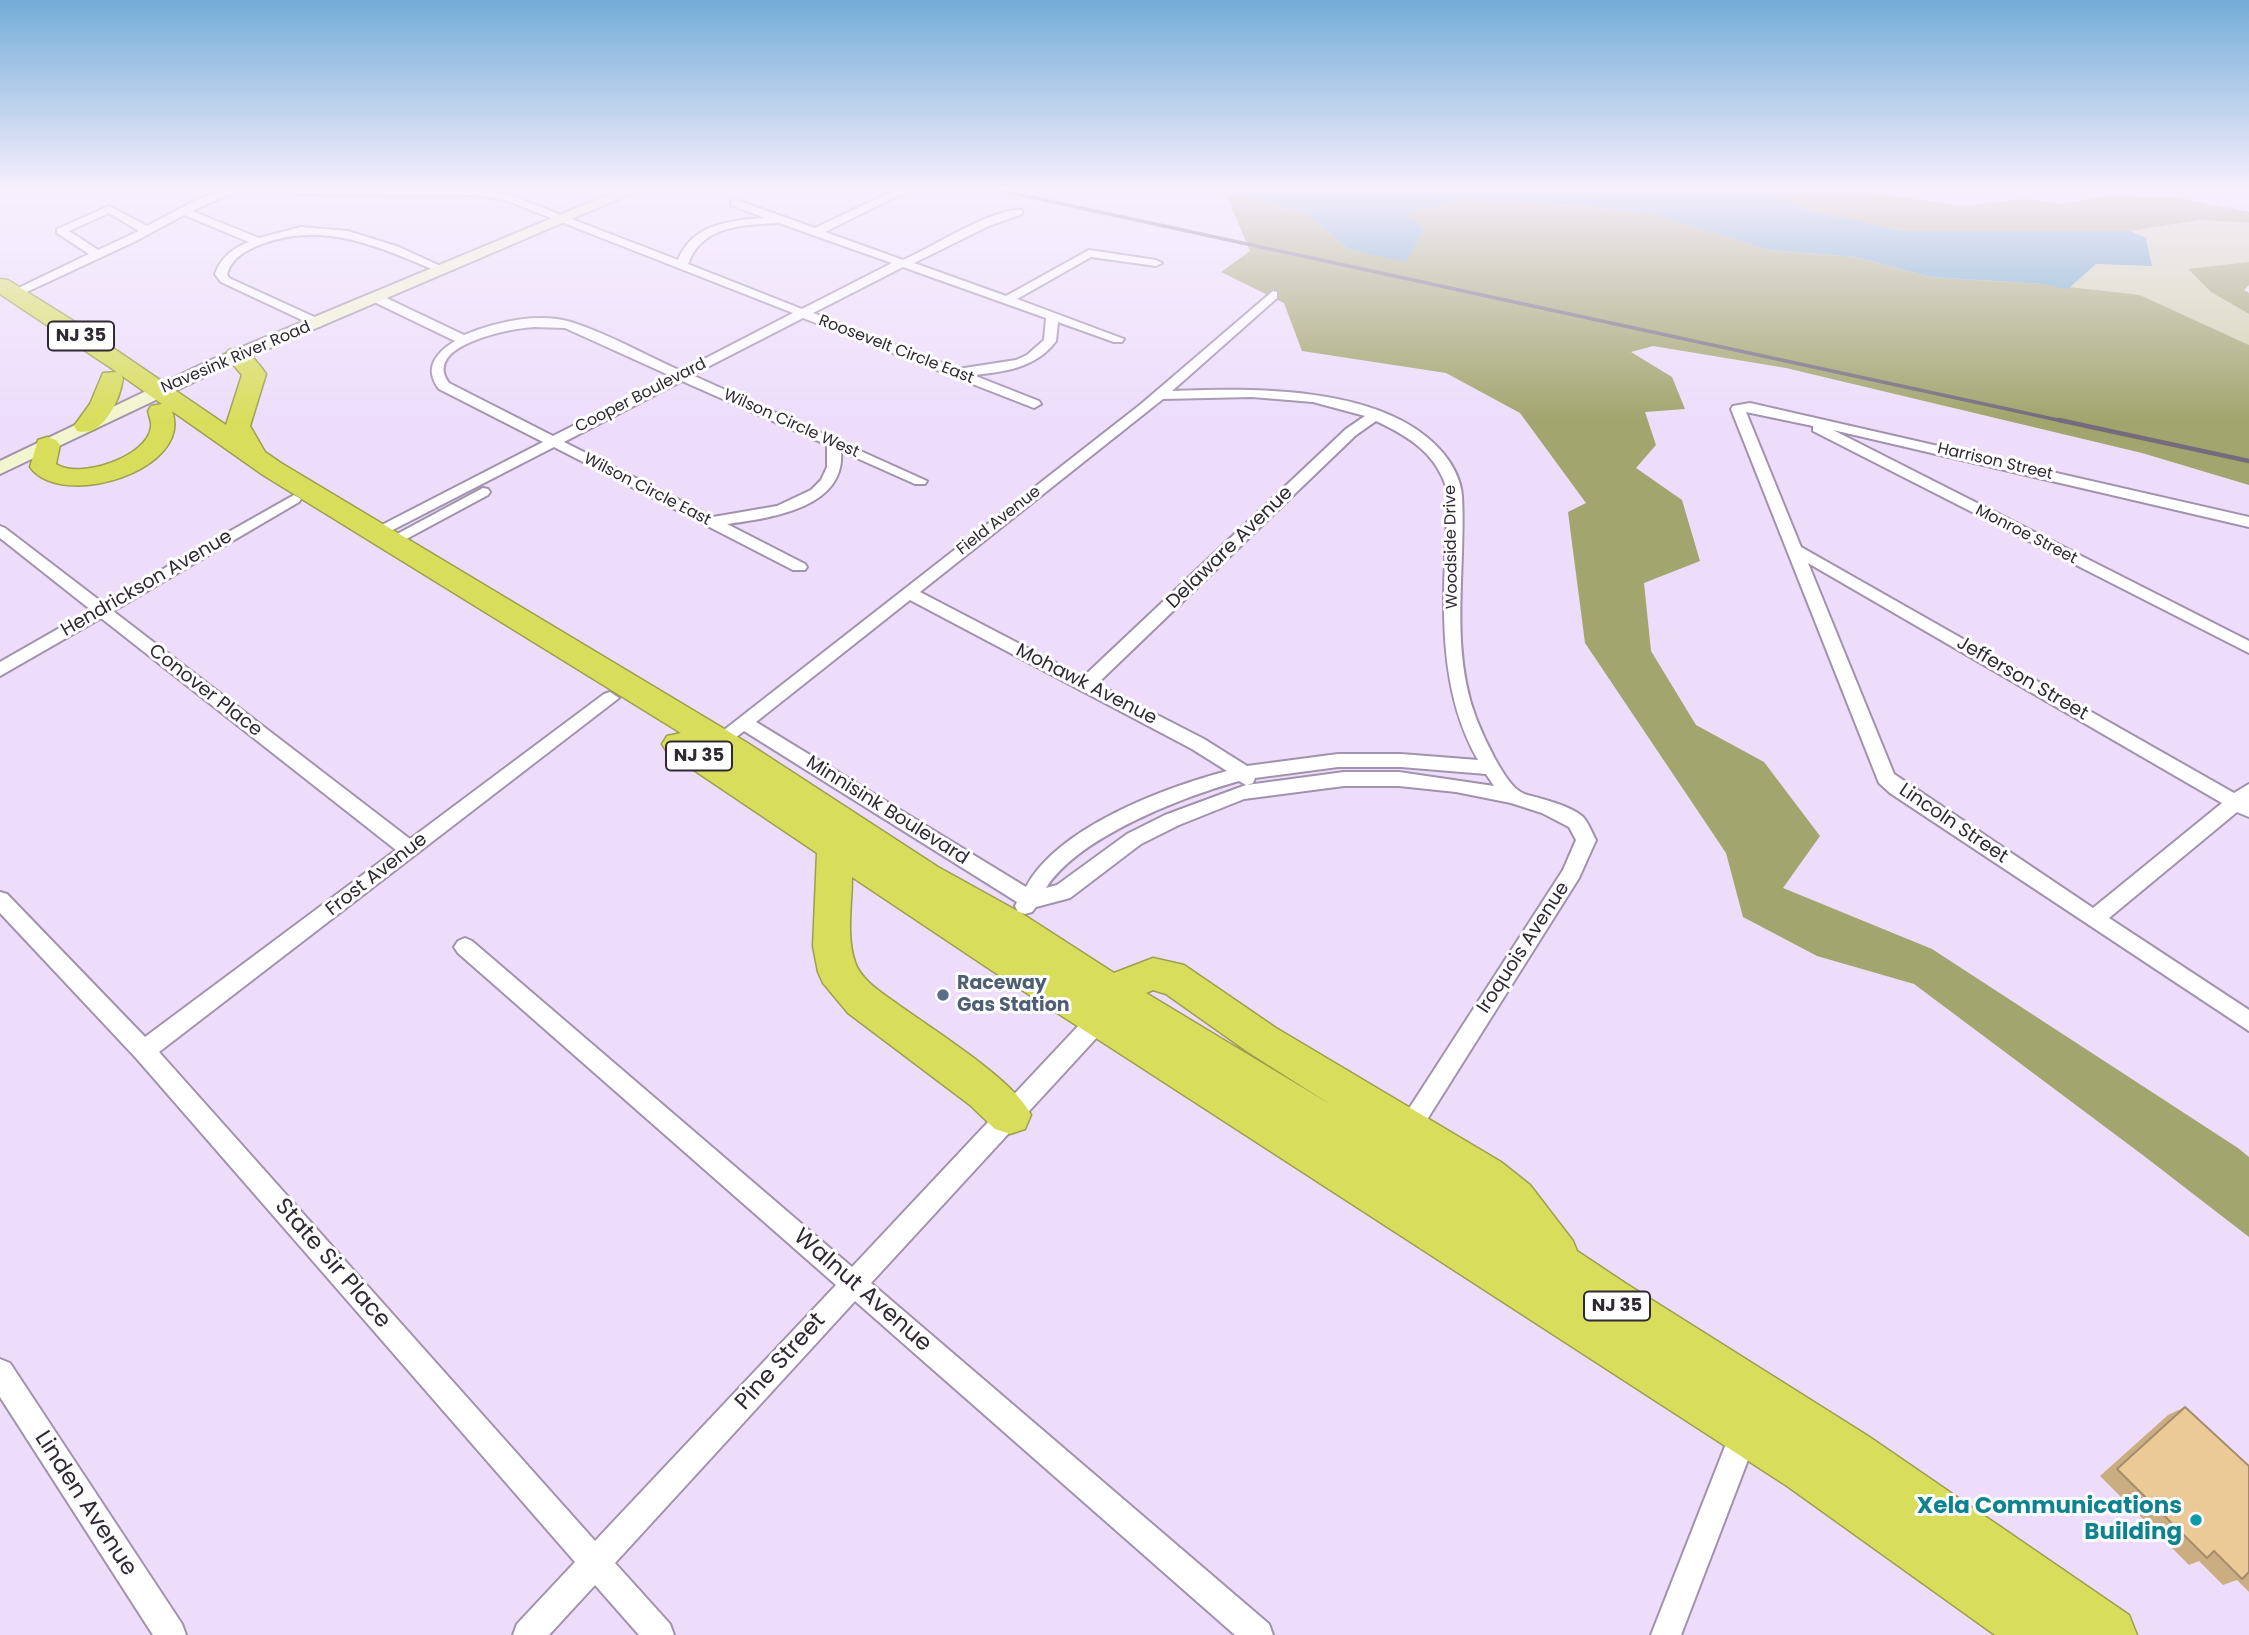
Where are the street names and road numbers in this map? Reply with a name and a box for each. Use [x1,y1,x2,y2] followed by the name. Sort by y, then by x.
[816,312,976,388] street label: Roosevelt Circle East
[158,318,314,398] street label: Navesink River Road
[48,322,114,350] road number: NJ 35
[572,355,710,437] street label: Cooper Boulevard
[720,385,862,463] street label: Wilson Circle West
[1935,439,2055,485] street label: Harrison Street
[580,450,714,530] street label: Wilson Circle East
[953,482,1045,560] street label: Field Avenue
[1162,482,1298,614] street label: Delaware Avenue
[1441,485,1463,609] street label: Woodside Drive
[1972,501,2080,569] street label: Monroe Street
[57,526,237,642] street label: Hendrickson Avenue
[1952,632,2092,726] street label: Jefferson Street
[144,640,266,742] street label: Conover Place
[1012,640,1160,730] street label: Mohawk Avenue
[666,742,732,770] road number: NJ 35
[801,752,973,870] street label: Minnisink Boulevard
[1894,779,2012,869] street label: Lincoln Street
[322,828,432,922] street label: Frost Avenue
[1473,878,1575,1018] street label: Iroquois Avenue
[268,1194,396,1334] street label: State Sir Place
[787,1224,937,1358] street label: Walnut Avenue
[1584,1292,1650,1321] road number: NJ 35
[730,1308,832,1416] street label: Pine Street
[28,1426,142,1582] street label: Linden Avenue

